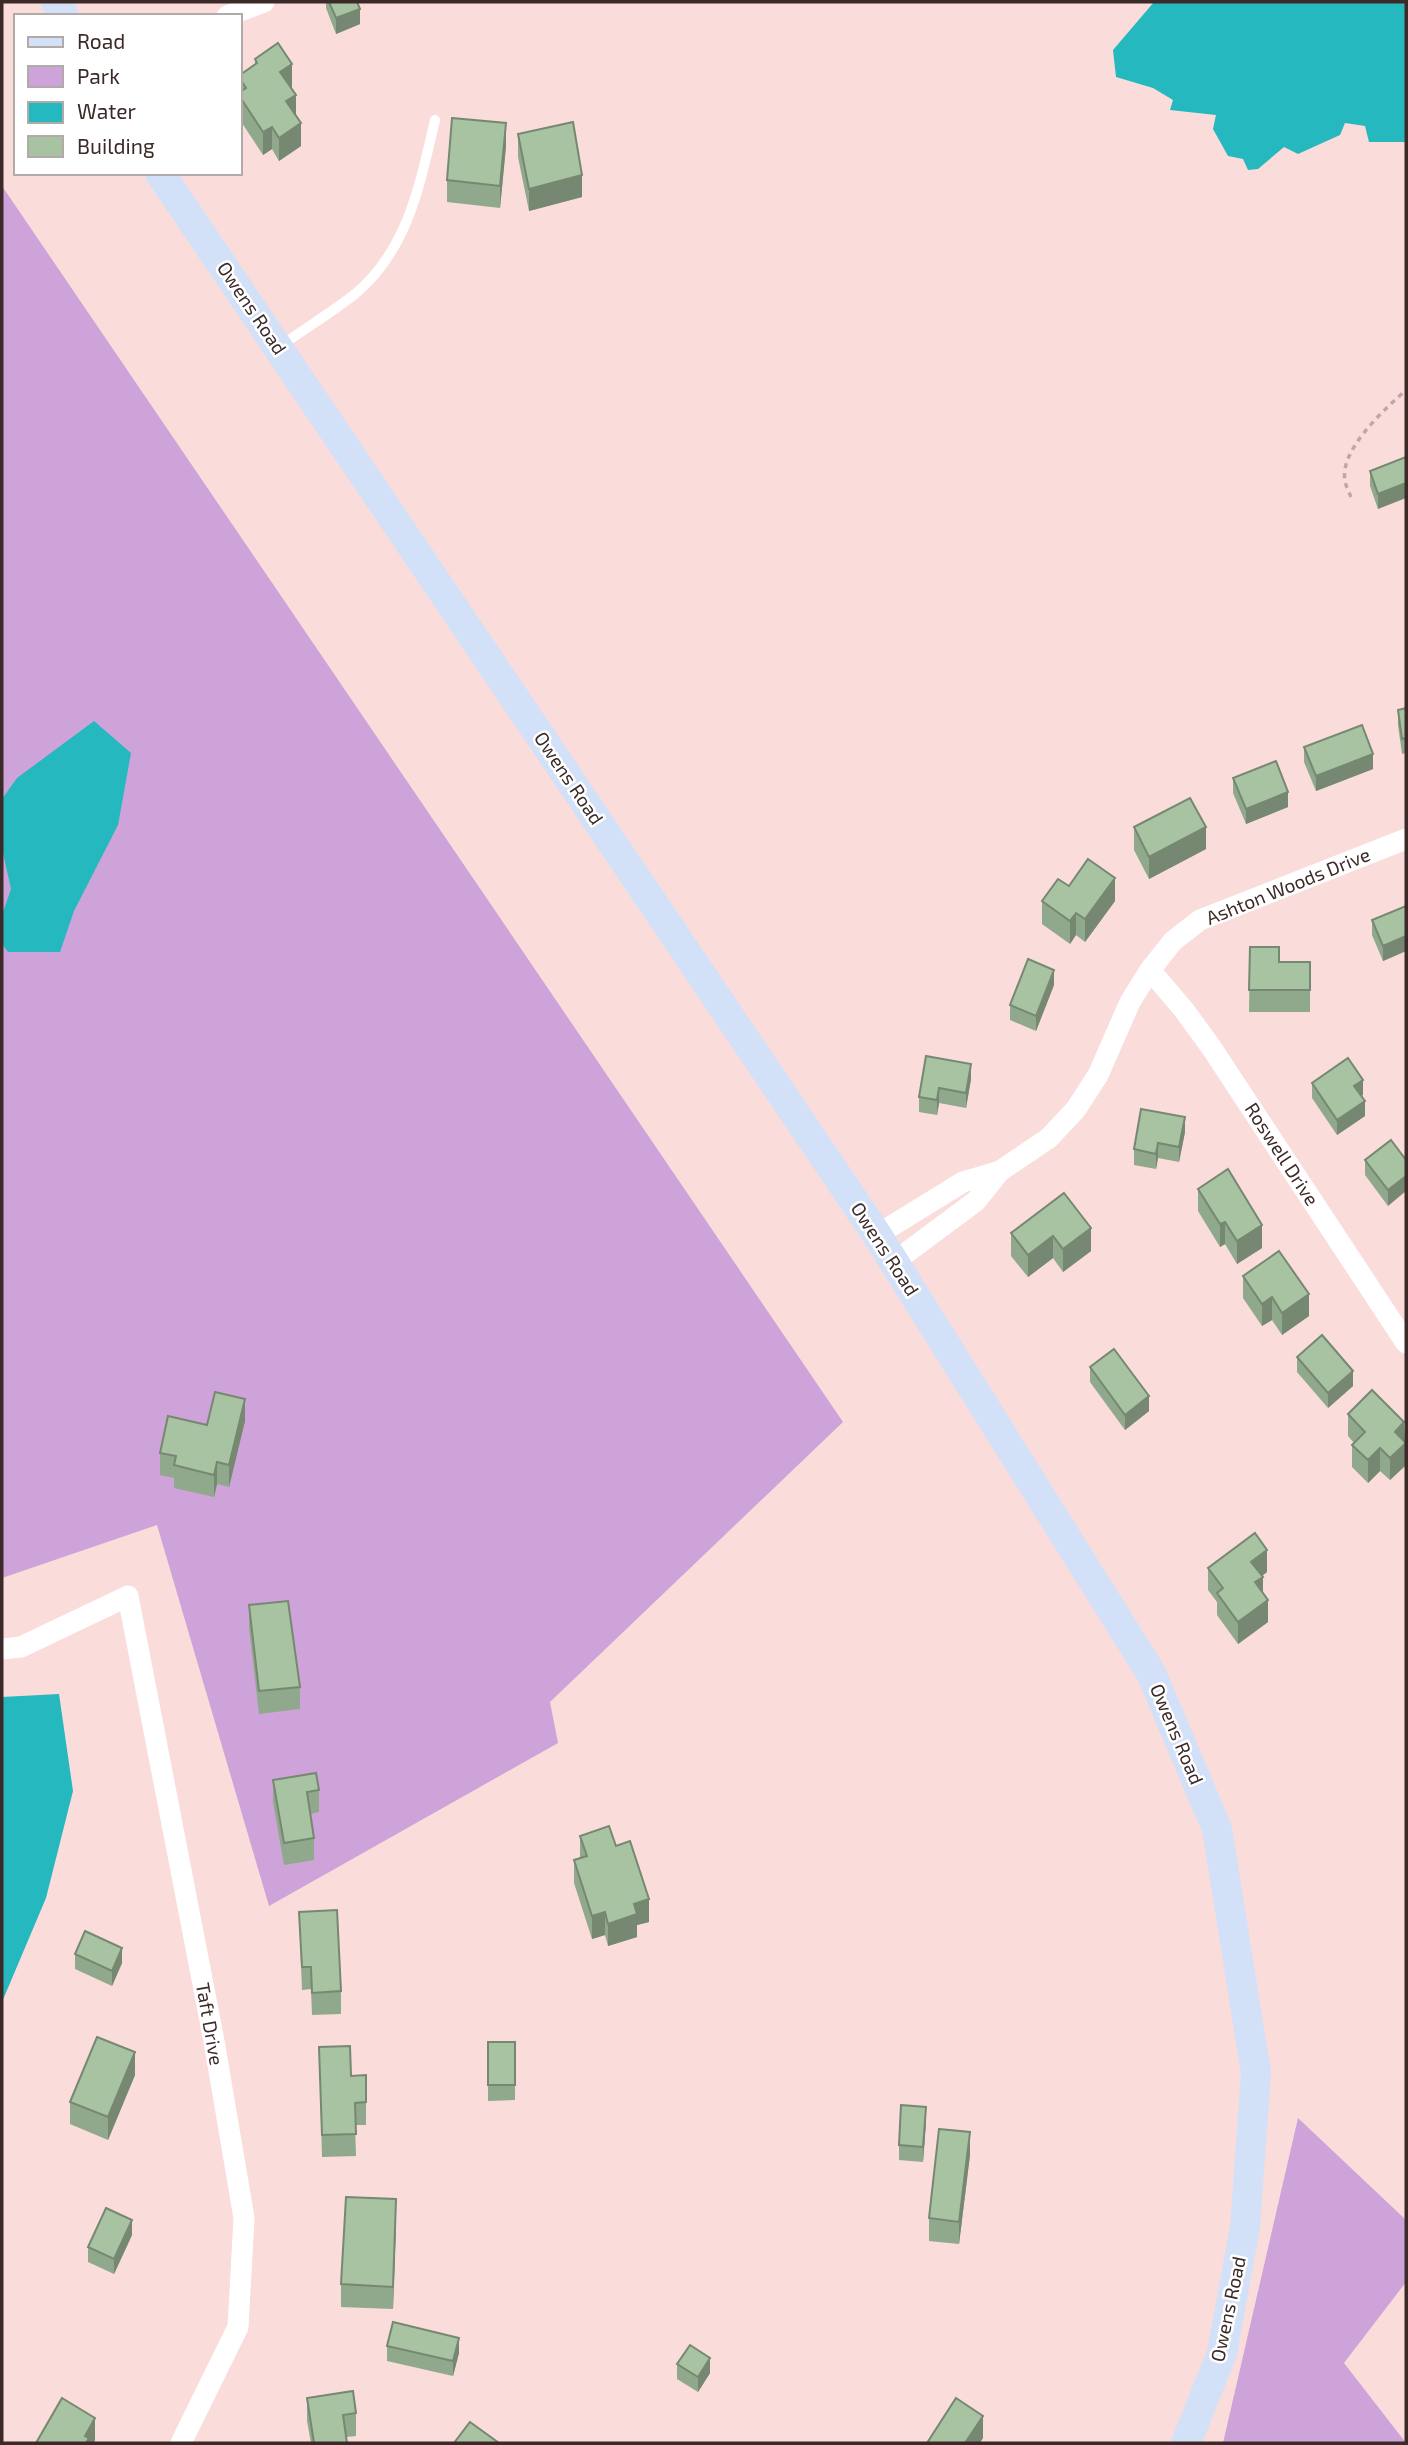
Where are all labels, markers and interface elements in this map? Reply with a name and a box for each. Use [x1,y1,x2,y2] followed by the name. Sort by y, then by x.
[14,14,242,175] legend
[77,28,125,53] text: Road
[77,63,120,88] text: Park
[77,98,136,123] text: Water
[77,133,155,158] text: Building
[213,257,292,359] street label: Owens Road
[530,727,609,829] street label: Owens Road
[1203,842,1373,929] street label: Ashton Woods Drive
[1241,1098,1324,1209] street label: Roswell Drive
[847,1198,924,1300] street label: Owens Road
[1146,1680,1209,1788] street label: Owens Road
[192,1981,229,2067] street label: Taft Drive
[1205,2254,1250,2364] street label: Owens Road

